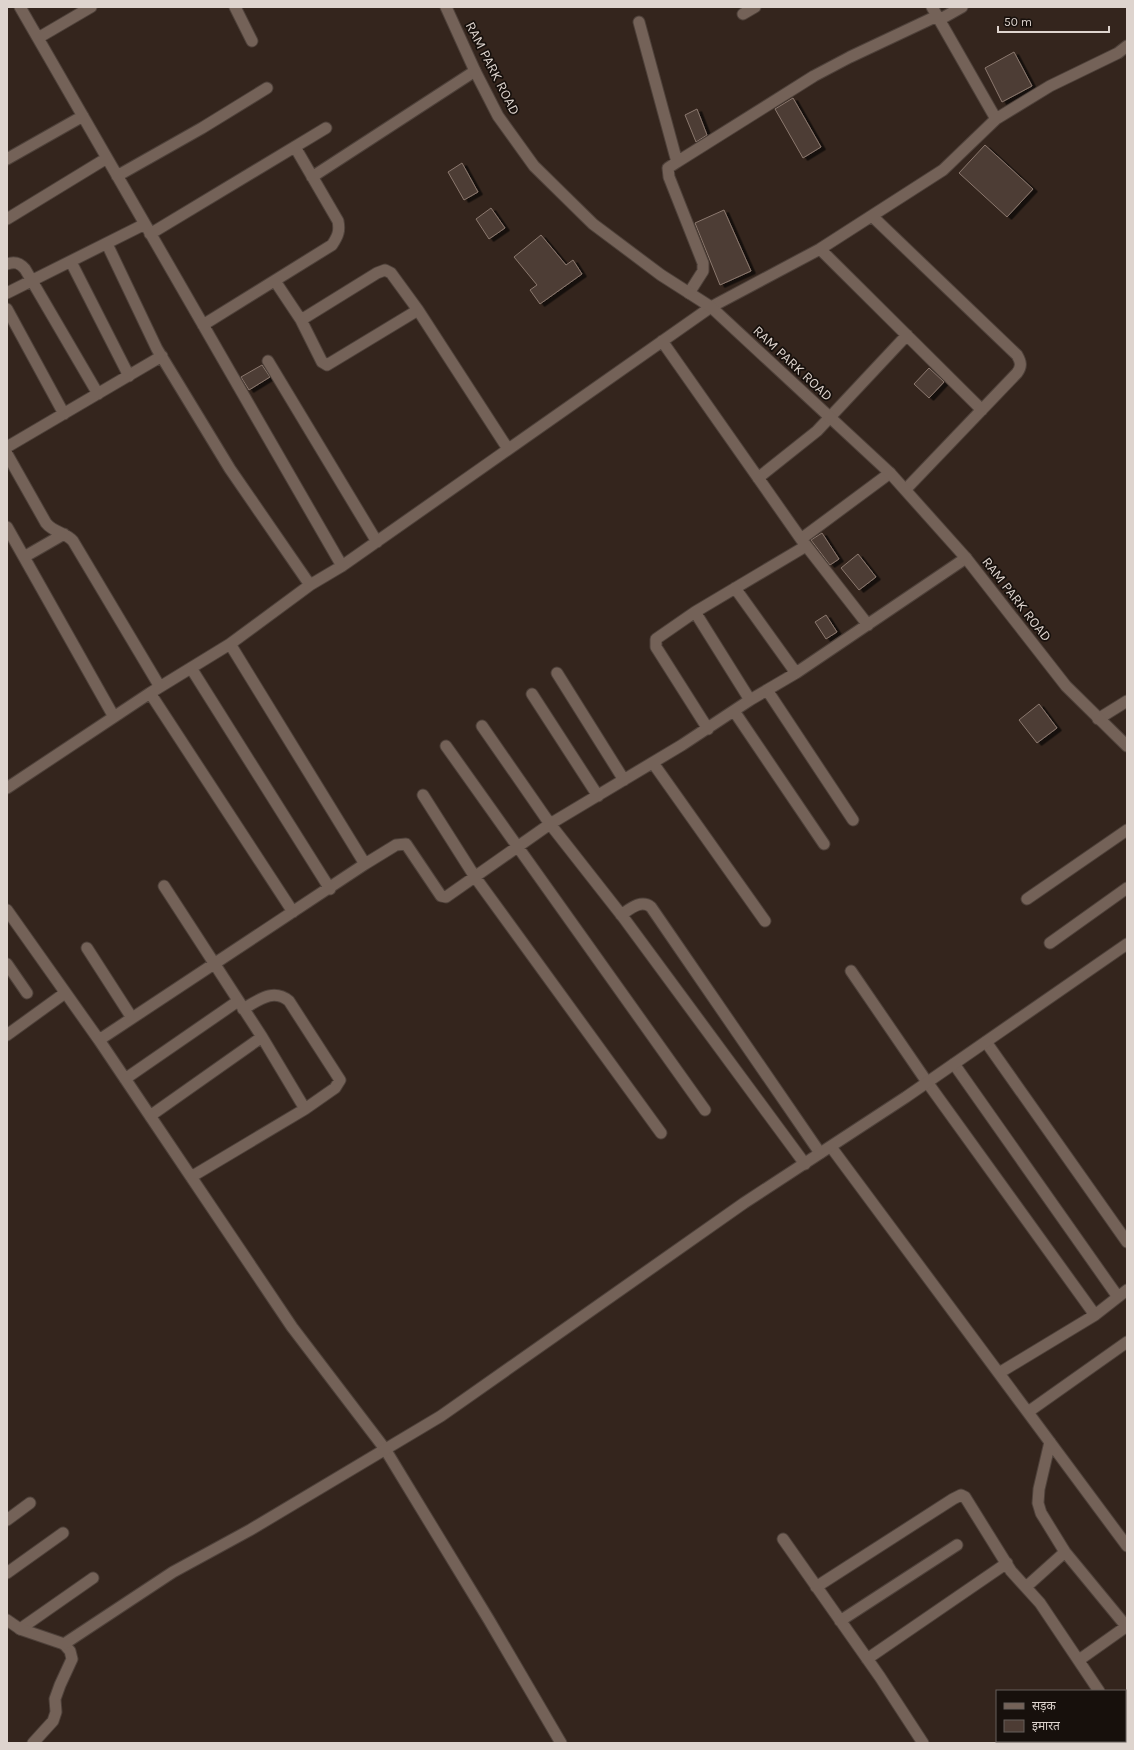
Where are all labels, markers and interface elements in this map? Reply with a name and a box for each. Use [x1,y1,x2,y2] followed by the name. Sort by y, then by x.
[998,8,1109,34] scale bar
[1004,15,1032,29] text: 50 m
[462,19,523,118] street label: RAM PARK ROAD
[749,322,836,404] street label: RAM PARK ROAD
[978,554,1055,645] street label: RAM PARK ROAD
[996,1690,1126,1742] legend
[1032,1699,1057,1713] text: सड़क
[1032,1719,1061,1733] text: इमारत

